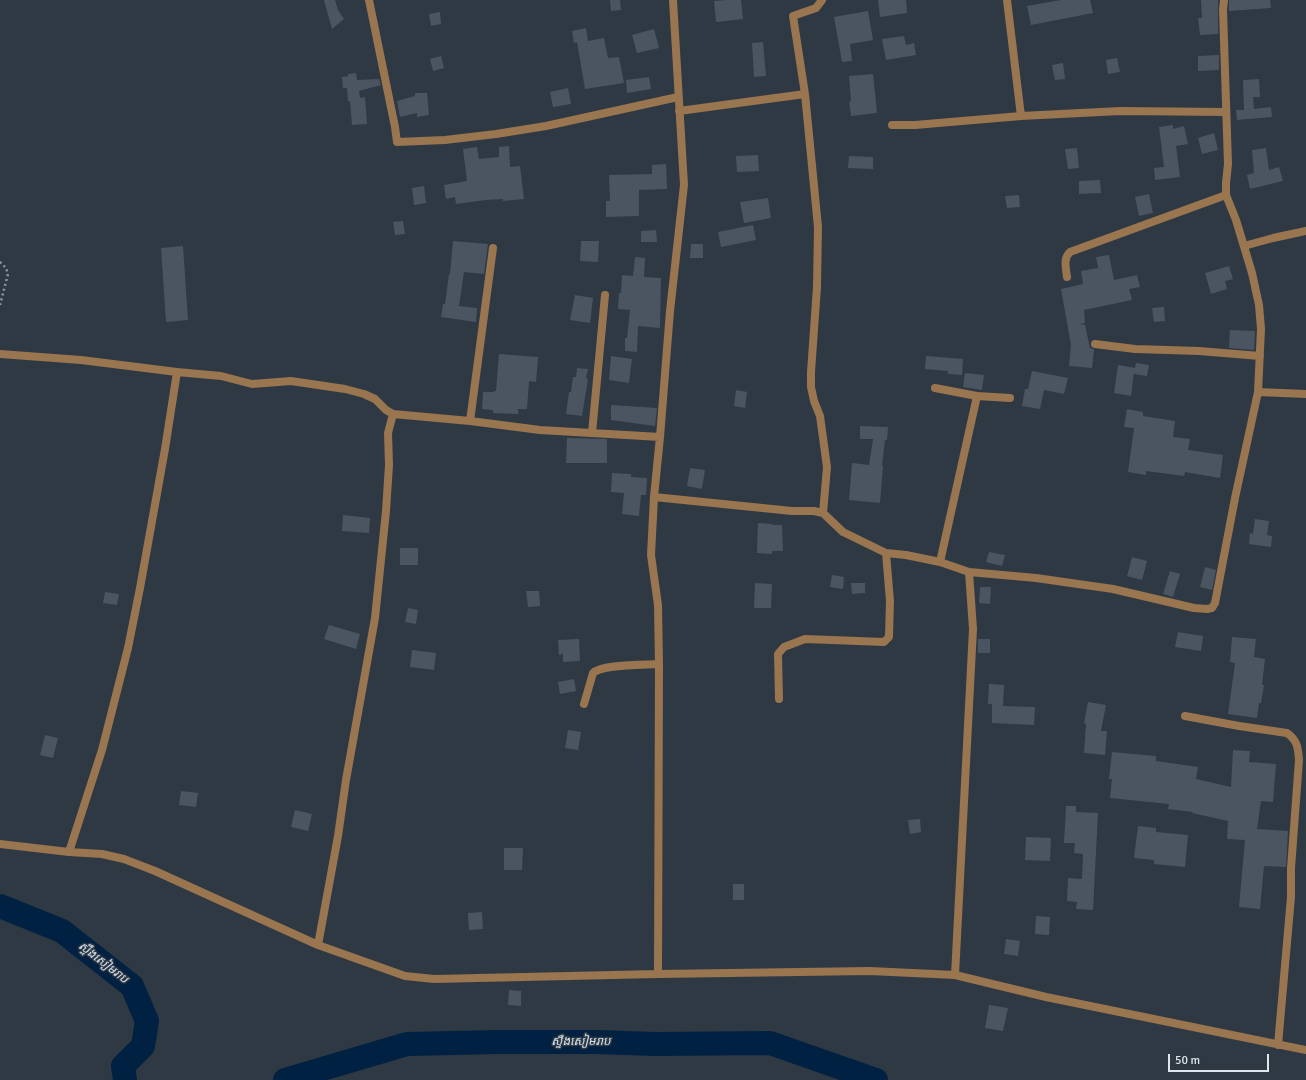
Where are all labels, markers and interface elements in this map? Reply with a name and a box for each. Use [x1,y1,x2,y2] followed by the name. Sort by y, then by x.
[75,939,131,987] water label: ស្ទឹងសៀមរាប
[551,1035,611,1049] water label: ស្ទឹងសៀមរាប
[1170,1046,1271,1072] scale bar
[1175,1053,1200,1068] text: 50 m

